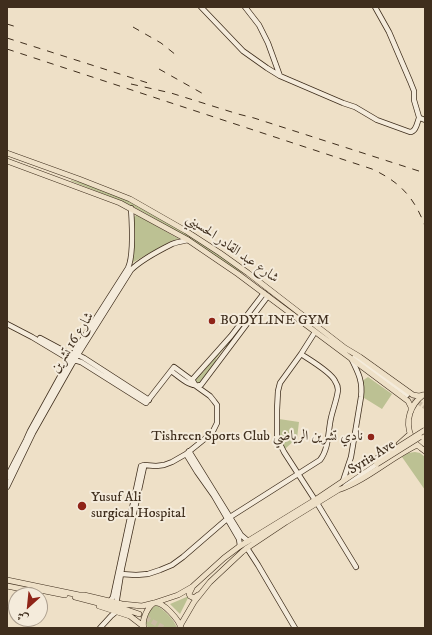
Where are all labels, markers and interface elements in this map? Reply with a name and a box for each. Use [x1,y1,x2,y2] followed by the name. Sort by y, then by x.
[182,211,282,287] street label: شارع عبد القادر الحسيني
[48,309,98,377] street label: شارع 16 تشرين
[220,313,329,329] place label: BODYLINE GYM
[207,316,217,326] marker: BODYLINE GYM
[151,429,363,445] place label: Tishreen Sports Club نادي تشرين الرياضي
[366,432,376,442] marker: Tishreen Sports Club نادي تشرين الرياضي
[345,437,399,479] street label: Syria Ave
[91,490,185,522] place label: Yusuf Ali surgical Hospital
[76,500,88,512] marker: Yusuf Ali surgical Hospital
[8,587,48,627] north arrow
[15,608,31,626] text: ش

